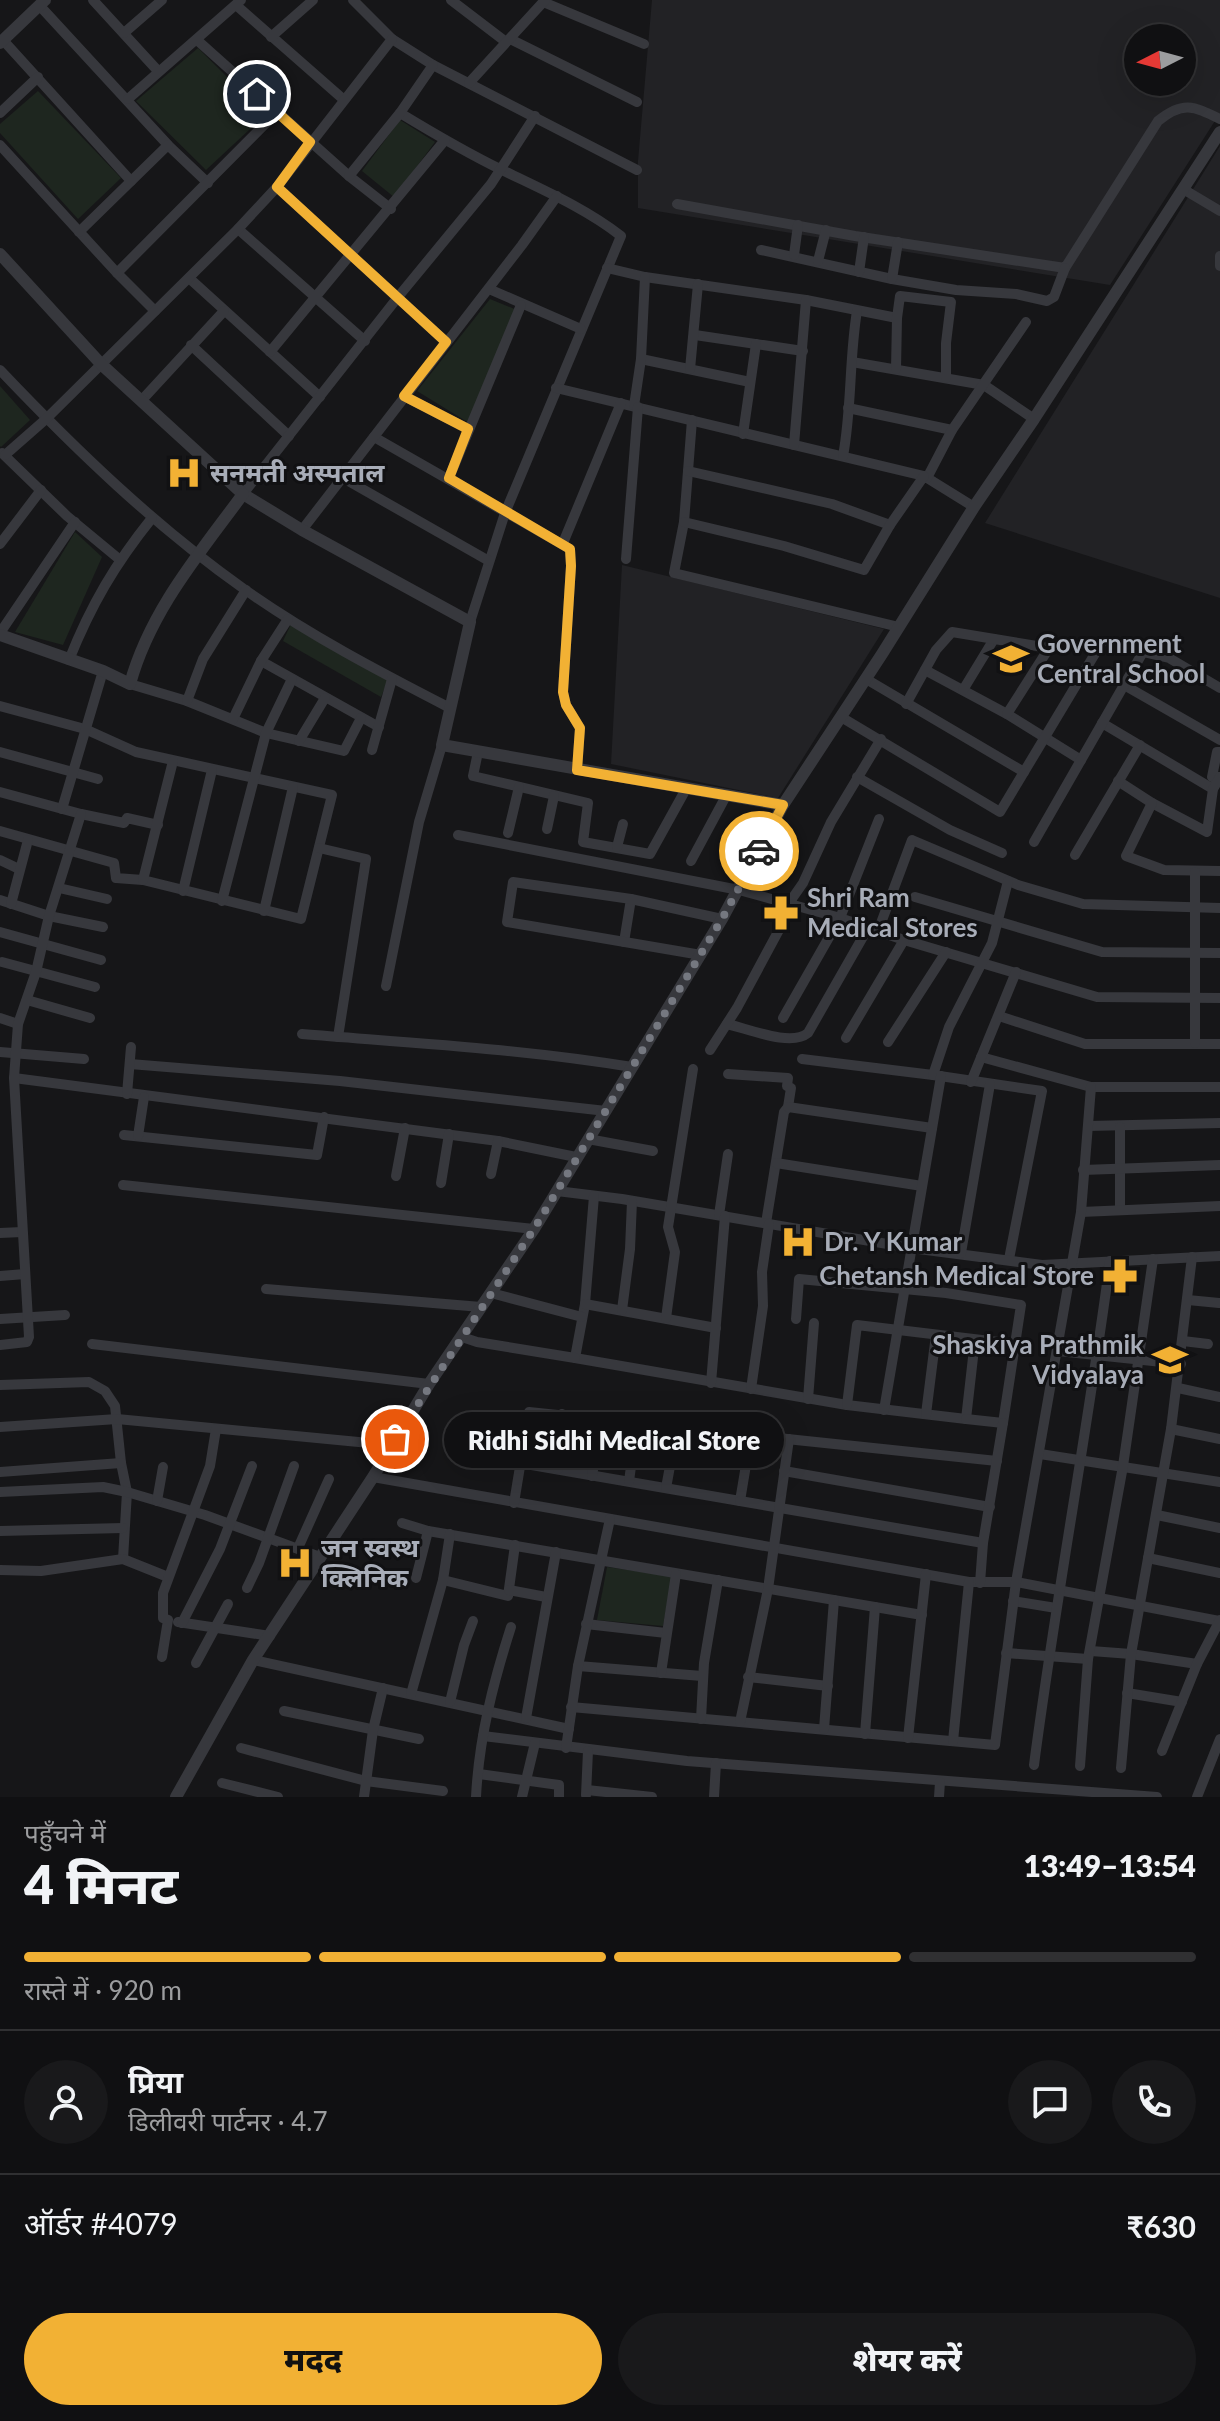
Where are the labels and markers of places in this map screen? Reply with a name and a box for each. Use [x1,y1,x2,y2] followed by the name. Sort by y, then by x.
[223,60,291,128] pin
[165,454,203,492] hospital icon: सनमती अस्पताल
[210,456,385,488] place label: सनमती अस्पताल
[1037,627,1205,689] place label: Government Central School
[992,640,1030,678] school or university icon: Government Central School
[807,881,978,943] place label: Shri Ram Medical Stores
[762,894,800,932] pharmacy icon: Shri Ram Medical Stores
[779,1223,817,1261] hospital icon: Dr. Y Kumar
[824,1225,963,1257] place label: Dr. Y Kumar
[1101,1257,1139,1295] pharmacy icon: Chetansh Medical Store
[819,1259,1094,1291] place label: Chetansh Medical Store
[932,1328,1144,1390] place label: Shaskiya Prathmik Vidyalaya
[1151,1341,1189,1379] school or university icon: Shaskiya Prathmik Vidyalaya
[361,1405,429,1473] pin
[443,1411,783,1467] callout: Ridhi Sidhi Medical Store
[321,1531,420,1593] place label: जन स्वस्थ क्लिनिक
[276,1544,314,1582] hospital icon: जन स्वस्थ क्लिनिक

